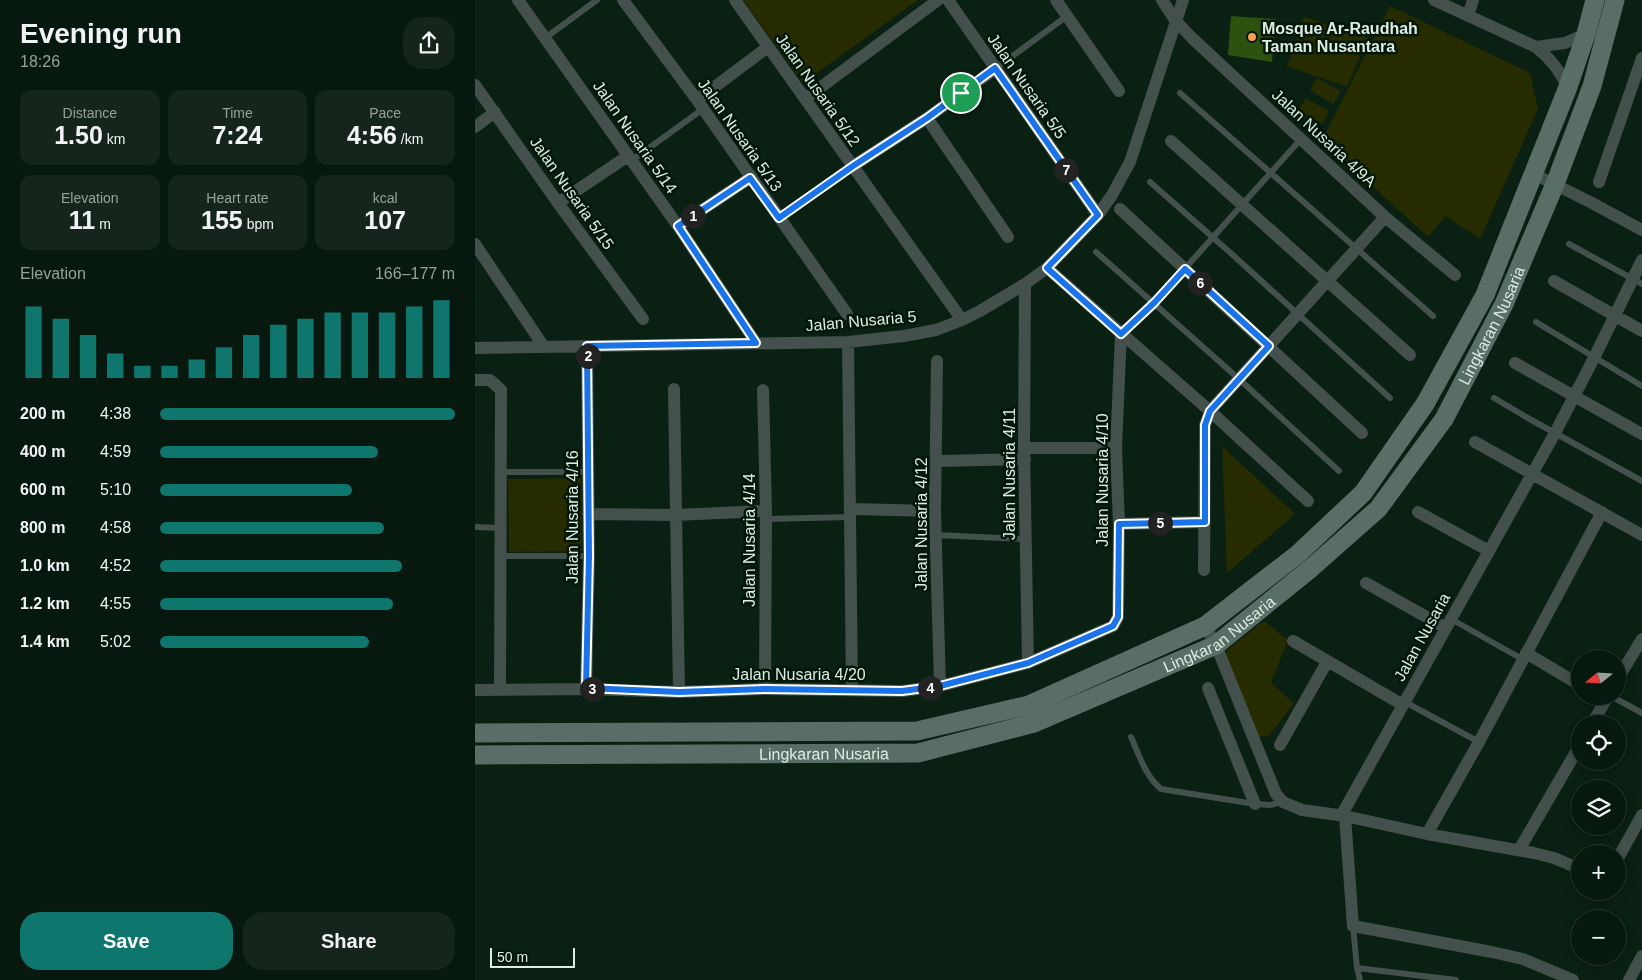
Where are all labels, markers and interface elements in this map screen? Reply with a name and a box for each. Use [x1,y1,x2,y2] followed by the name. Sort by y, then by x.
[403,17,455,69] button: share
[20,18,182,49] text: Evening run
[1262,20,1418,55] place label: Mosque Ar-Raudhah Taman Nusantara
[773,30,863,150] street label: Jalan Nusaria 5/12
[984,30,1070,142] street label: Jalan Nusaria 5/5
[1246,31,1258,43] marker: Mosque Ar-Raudhah Taman Nusantara
[20,53,60,70] text: 18:26
[940,72,982,114] pin
[695,75,785,195] street label: Jalan Nusaria 5/13
[590,77,680,197] street label: Jalan Nusaria 5/14
[947,79,975,107] icon: arrive
[1269,86,1379,191] street label: Jalan Nusaria 4/9A
[63,105,117,121] text: Distance
[222,105,253,121] text: Time
[369,105,401,121] text: Pace
[54,121,103,149] text: 1.50
[212,121,263,149] text: 7:24
[347,121,397,149] text: 4:56
[103,131,125,147] text: km
[397,131,423,147] text: /km
[527,133,617,253] street label: Jalan Nusaria 5/15
[1053,158,1079,182] pin: 7
[1063,162,1070,178] text: 7
[61,190,119,206] text: Elevation
[206,190,269,206] text: Heart rate
[373,190,398,206] text: kcal
[681,204,705,228] pin: 1
[69,206,95,234] text: 11
[201,206,243,234] text: 155
[364,206,406,234] text: 107
[690,208,697,224] text: 1
[95,216,111,232] text: m
[243,216,274,232] text: bpm
[1455,264,1528,387] street label: Lingkaran Nusaria
[20,265,86,282] text: Elevation
[375,265,455,282] text: 166–177 m
[1187,270,1213,296] pin: 6
[1197,275,1204,291] text: 6
[805,308,917,334] street label: Jalan Nusaria 5
[575,344,601,368] pin: 2
[585,348,592,364] text: 2
[20,405,65,422] text: 200 m
[100,405,131,422] text: 4:38
[1001,408,1018,540] street label: Jalan Nusaria 4/11
[1094,413,1111,547] street label: Jalan Nusaria 4/10
[20,443,65,460] text: 400 m
[100,443,131,460] text: 4:59
[564,450,581,584] street label: Jalan Nusaria 4/16
[913,457,930,591] street label: Jalan Nusaria 4/12
[741,473,758,607] street label: Jalan Nusaria 4/14
[20,481,65,498] text: 600 m
[100,481,131,498] text: 5:10
[1147,510,1173,536] pin: 5
[1157,515,1164,531] text: 5
[20,519,65,536] text: 800 m
[100,519,131,536] text: 4:58
[20,557,70,574] text: 1.0 km
[100,557,131,574] text: 4:52
[1391,590,1453,684] street label: Jalan Nusaria
[1160,592,1278,675] street label: Lingkaran Nusaria
[20,595,70,612] text: 1.2 km
[100,595,131,612] text: 4:55
[20,633,70,650] text: 1.4 km
[100,633,131,650] text: 5:02
[1571,650,1626,705] north arrow
[1571,650,1626,965] map controls
[732,666,866,683] street label: Jalan Nusaria 4/20
[579,676,605,702] pin: 3
[917,676,943,700] pin: 4
[927,680,934,696] text: 4
[589,681,596,697] text: 3
[1571,715,1626,770] button: locate
[759,745,889,762] street label: Lingkaran Nusaria
[1571,780,1626,835] button: layers
[1571,845,1626,900] button: +
[1571,910,1626,965] button: −
[20,912,233,970] button: Save
[243,912,455,970] button: Share
[490,945,575,968] scale bar
[497,949,528,965] text: 50 m

